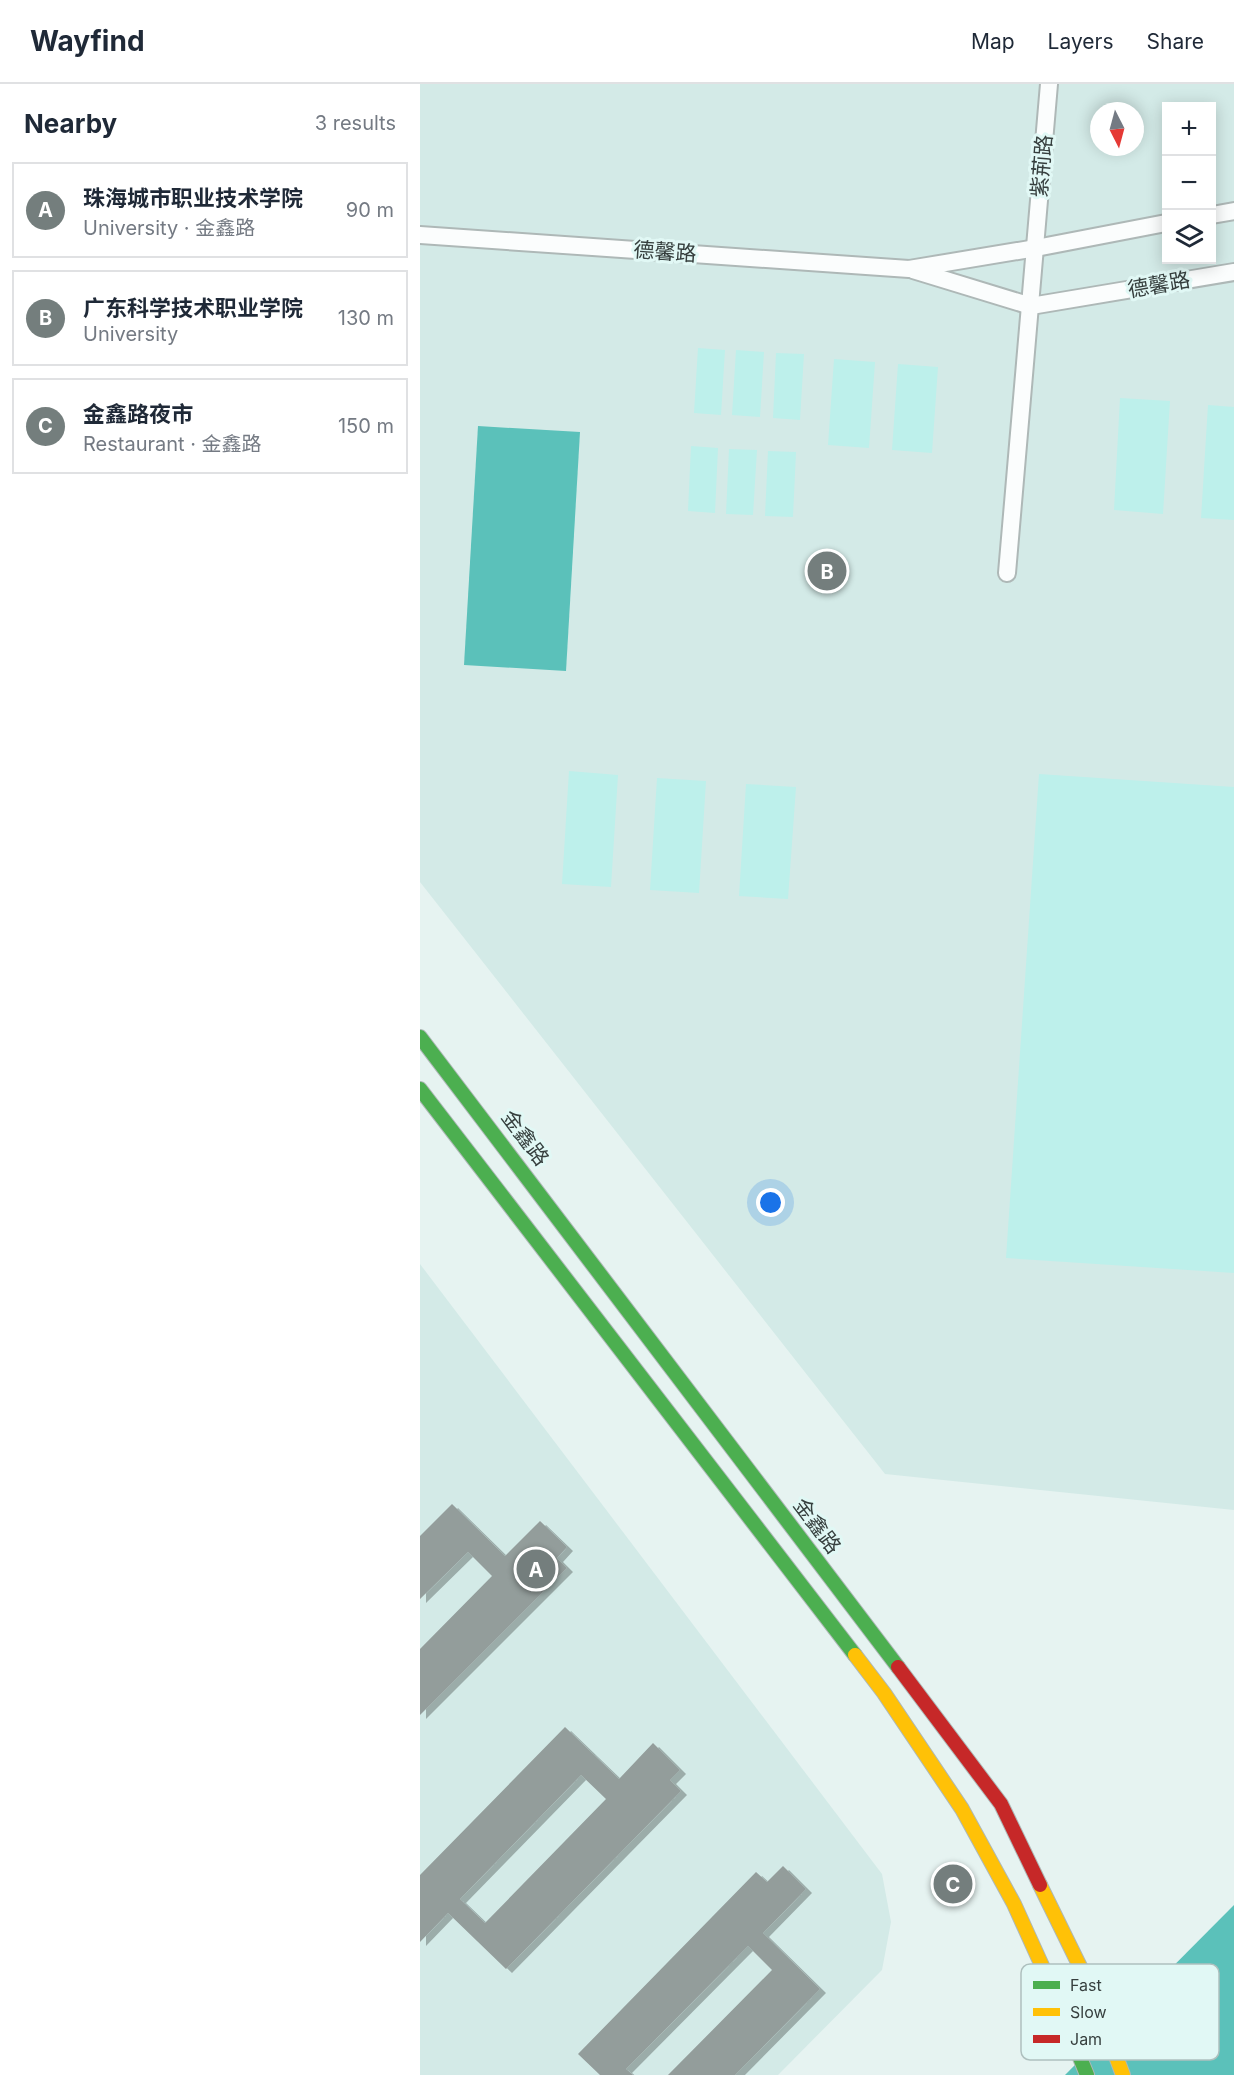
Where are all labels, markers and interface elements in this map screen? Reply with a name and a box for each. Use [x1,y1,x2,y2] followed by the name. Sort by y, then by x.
[30,24,145,58] text: Wayfind
[971,29,1015,54] text: Map
[1048,29,1114,54] text: Layers
[1147,29,1204,54] text: Share
[1090,102,1144,156] north arrow
[1162,102,1216,264] map controls
[1162,102,1216,156] button: +
[24,108,117,139] text: Nearby
[315,111,396,135] text: 3 results
[1026,133,1057,198] street label: 紫荊路
[1162,156,1216,210] button: −
[83,185,303,211] text: 珠海城市职业技术学院
[38,198,53,222] text: A
[346,198,394,222] text: 90 m
[1162,210,1216,264] button: layers
[83,216,255,240] text: University · 金鑫路
[633,237,697,266] street label: 德馨路
[1126,267,1192,302] street label: 德馨路
[83,295,303,321] text: 广东科学技术职业学院
[39,306,52,330] text: B
[338,306,394,330] text: 130 m
[83,322,178,346] text: University
[83,401,193,427] text: 金鑫路夜市
[38,414,53,438] text: C
[338,414,394,438] text: 150 m
[83,432,262,456] text: Restaurant · 金鑫路
[808,548,846,594] pin: B
[496,1105,554,1170] street label: 金鑫路
[756,1188,785,1217] your location
[788,1493,846,1558] street label: 金鑫路
[516,1546,556,1592] pin: A
[934,1862,972,1906] pin: C
[1021,1964,1219,2060] legend
[1070,1975,1102,1995] text: Fast
[1070,2002,1107,2022] text: Slow
[1070,2029,1102,2049] text: Jam

